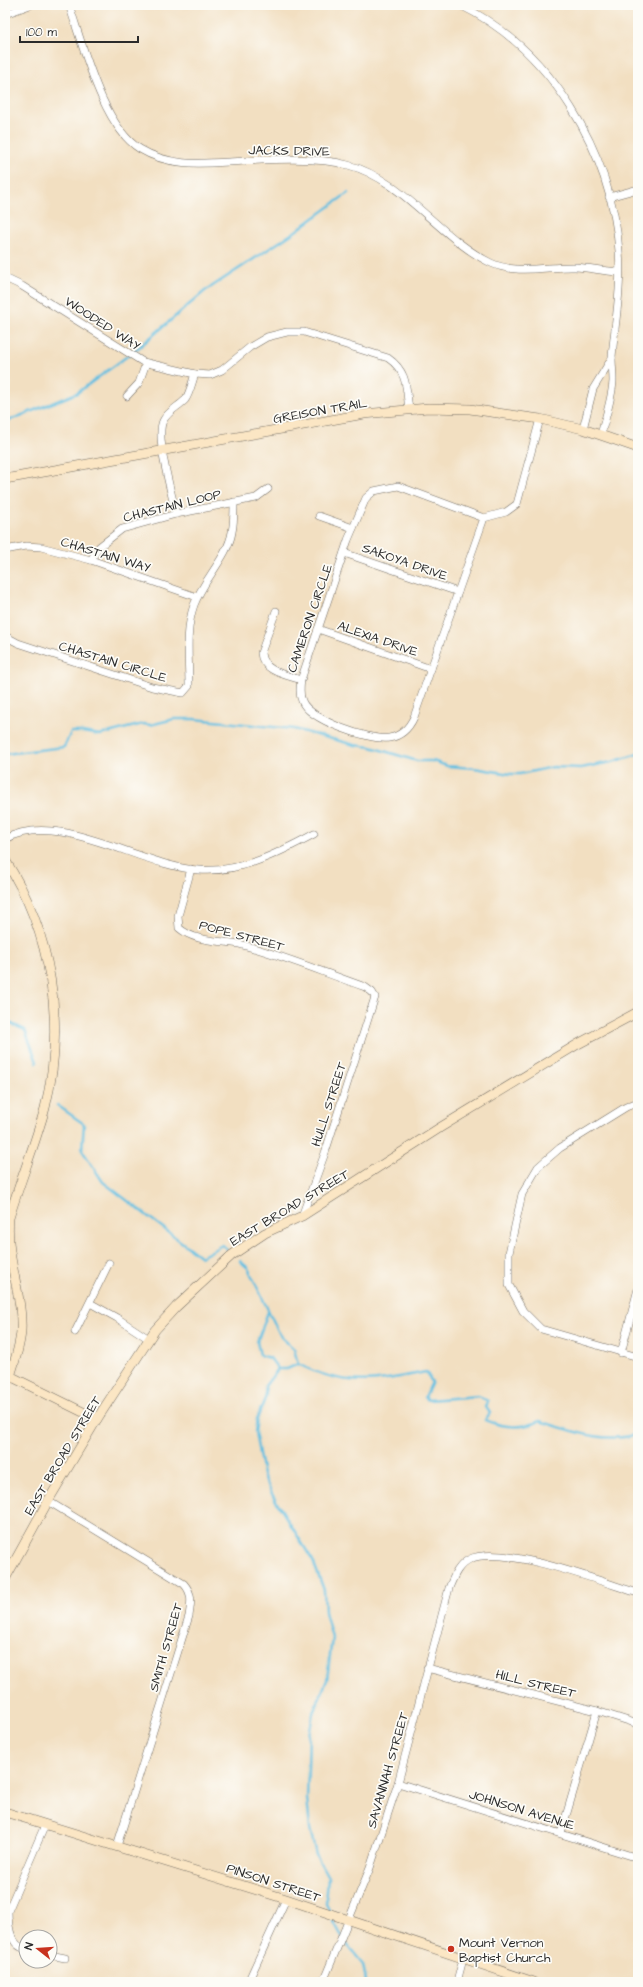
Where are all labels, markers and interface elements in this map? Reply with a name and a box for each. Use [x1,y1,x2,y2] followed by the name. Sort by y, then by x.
[20,18,138,44] scale bar
[26,24,57,41] text: 100 m
[248,141,330,161] street label: JACKS DRIVE
[61,293,144,355] street label: WOODED WAY
[272,394,369,428] street label: GREISON TRAIL
[121,485,224,527] street label: CHASTAIN LOOP
[59,533,153,577] street label: CHASTAIN WAY
[360,539,450,585] street label: SAKOYA DRIVE
[283,561,337,675] street label: CAMERON CIRCLE
[335,617,421,661] street label: ALEXIA DRIVE
[57,637,169,687] street label: CHASTAIN CIRCLE
[197,916,287,956] street label: POPE STREET
[307,1059,351,1149] street label: HULL STREET
[227,1165,353,1251] street label: EAST BROAD STREET
[20,1392,106,1518] street label: EAST BROAD STREET
[145,1600,187,1694] street label: SMITH STREET
[494,1665,579,1703] street label: HILL STREET
[363,1709,413,1830] street label: SAVANNAH STREET
[467,1785,577,1835] street label: JOHNSON AVENUE
[224,1859,324,1907] street label: PINSON STREET
[18,1929,58,1969] north arrow
[459,1934,551,1967] place label: Mount Vernon Baptist Church
[21,1941,37,1952] text: N
[446,1944,456,1954] marker: Mount Vernon Baptist Church

